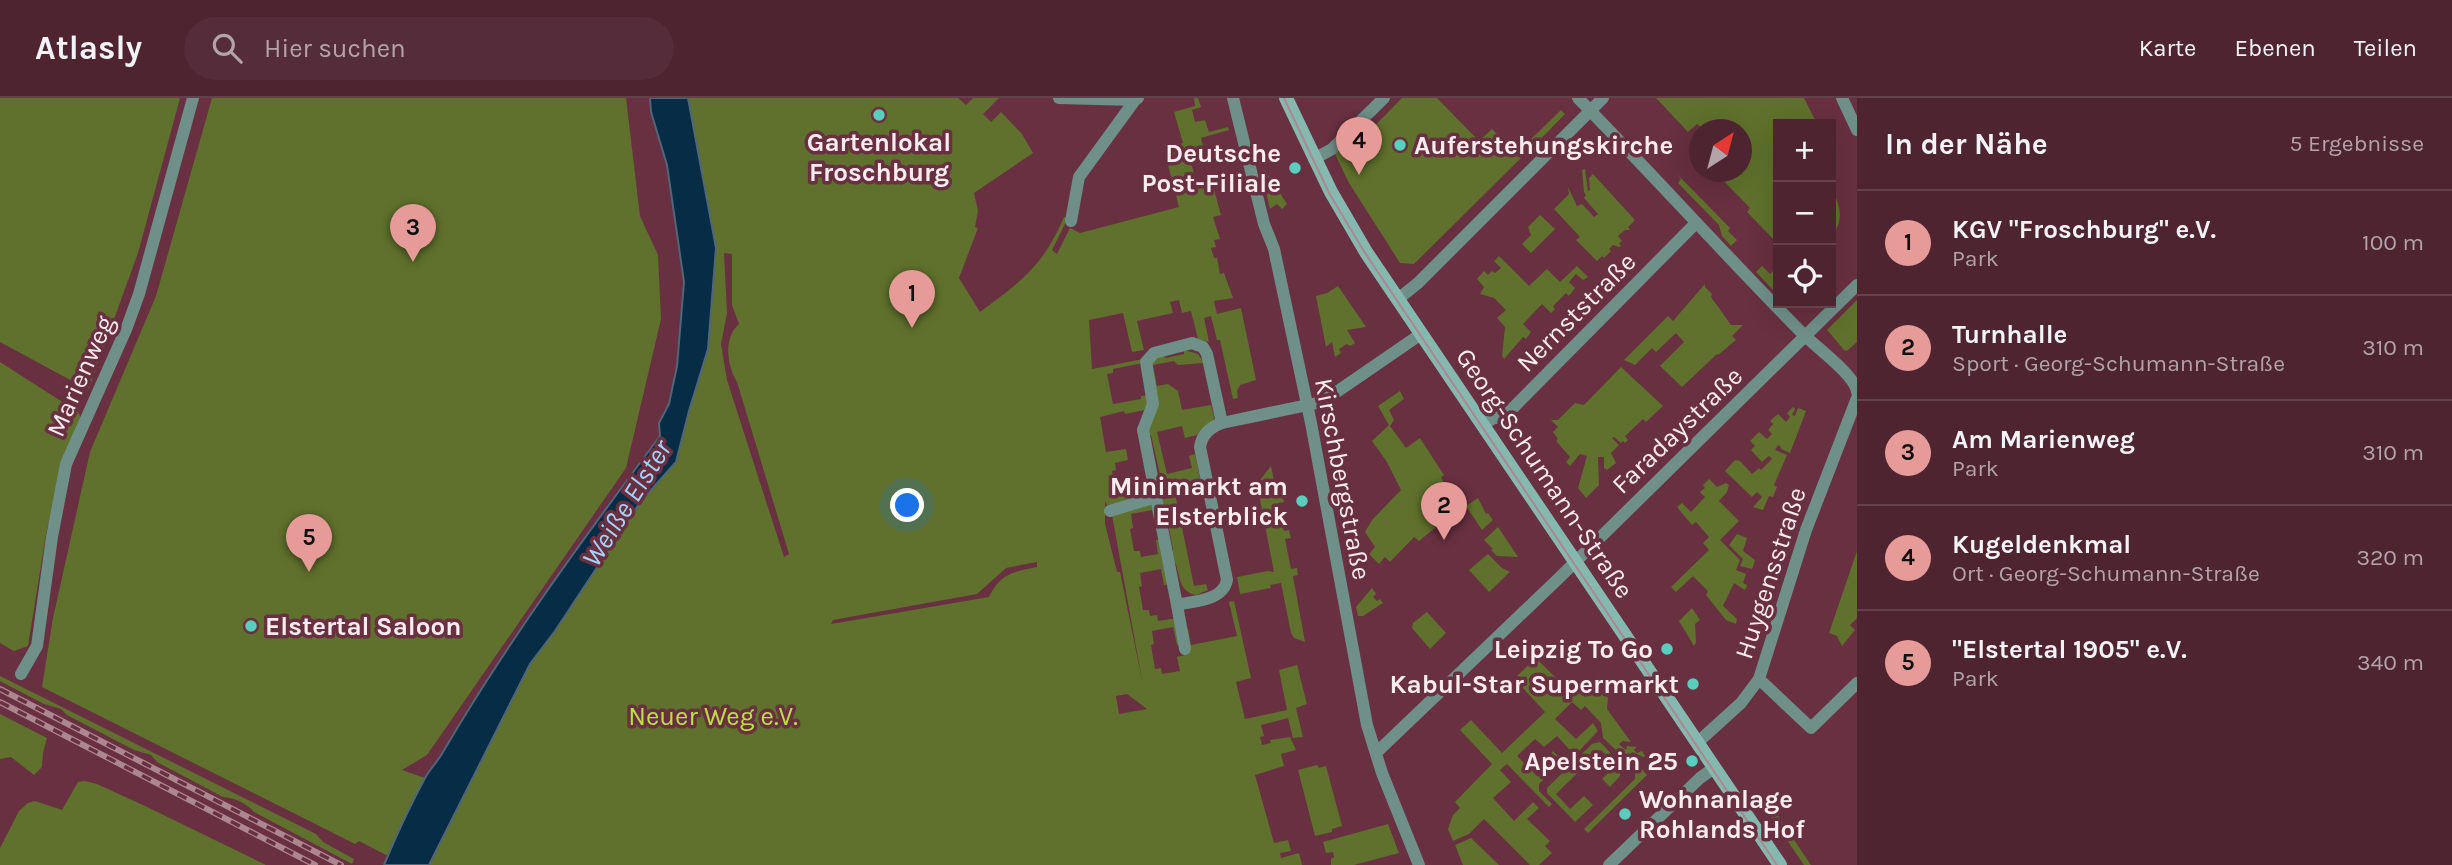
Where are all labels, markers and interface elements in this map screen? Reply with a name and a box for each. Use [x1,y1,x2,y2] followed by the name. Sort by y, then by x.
[184,17,674,80] search box
[35,29,142,67] text: Atlasly
[208,29,246,67] icon: search
[264,33,406,64] text: Hier suchen
[2139,34,2196,62] text: Karte
[2234,34,2316,62] text: Ebenen
[2354,34,2417,62] text: Teilen
[871,107,887,123] marker: Gartenlokal Froschburg
[1336,117,1382,175] pin: 4
[1689,119,1752,182] north arrow
[1773,119,1836,308] map controls
[1773,119,1836,182] button: +
[1885,126,2048,162] text: In der Nähe
[807,127,951,188] place label: Gartenlokal Froschburg
[1414,130,1673,161] place label: Auferstehungskirche
[2290,130,2424,157] text: 5 Ergebnisse
[1392,137,1408,153] marker: Auferstehungskirche
[1141,138,1281,199] place label: Deutsche Post-Filiale
[1287,160,1303,176] marker: Deutsche Post-Filiale
[1773,182,1836,245] button: −
[390,204,436,262] pin: 3
[1952,214,2216,245] text: KGV "Froschburg" e.V.
[1904,229,1912,256] text: 1
[2362,229,2424,256] text: 100 m
[1773,245,1836,308] button: locate
[1952,245,1999,272] text: Park
[1510,246,1643,379] street label: Nernststraße
[889,270,935,328] pin: 1
[40,311,121,442] street label: Marienweg
[1952,319,2067,350] text: Turnhalle
[1901,334,1915,361] text: 2
[2362,334,2424,361] text: 310 m
[1449,342,1640,604] street label: Georg-Schumann-Straße
[1952,350,2285,377] text: Sport · Georg-Schumann-Straße
[1606,360,1749,500] street label: Faradaystraße
[1308,376,1377,582] street label: Kirschbergstraße
[1952,424,2135,455] text: Am Marienweg
[574,433,679,573] water label: Weiße Elster
[1901,439,1915,466] text: 3
[2362,439,2424,466] text: 310 m
[1952,455,1999,482] text: Park
[1110,471,1288,532] place label: Minimarkt am Elsterblick
[1421,482,1467,540] pin: 2
[1728,483,1813,663] street label: Huygensstraße
[890,488,924,522] your location
[1294,493,1310,509] marker: Minimarkt am Elsterblick
[286,514,332,572] pin: 5
[1952,529,2131,560] text: Kugeldenkmal
[1901,544,1915,571] text: 4
[2356,544,2424,571] text: 320 m
[1952,560,2260,587] text: Ort · Georg-Schumann-Straße
[265,611,461,642] place label: Elstertal Saloon
[243,618,259,634] marker: Elstertal Saloon
[1494,634,1653,665] place label: Leipzig To Go
[1952,634,2187,665] text: "Elstertal 1905" e.V.
[1659,641,1675,657] marker: Leipzig To Go
[1901,649,1915,676] text: 5
[2357,649,2424,676] text: 340 m
[1952,665,1999,692] text: Park
[1390,669,1679,700] place label: Kabul-Star Supermarkt
[1685,676,1701,692] marker: Kabul-Star Supermarkt
[628,701,798,732] park label: Neuer Weg e.V.
[1524,746,1678,777] place label: Apelstein 25
[1684,753,1700,769] marker: Apelstein 25
[1639,784,1805,845] place label: Wohnanlage Rohlands Hof
[1617,806,1633,822] marker: Wohnanlage Rohlands Hof

